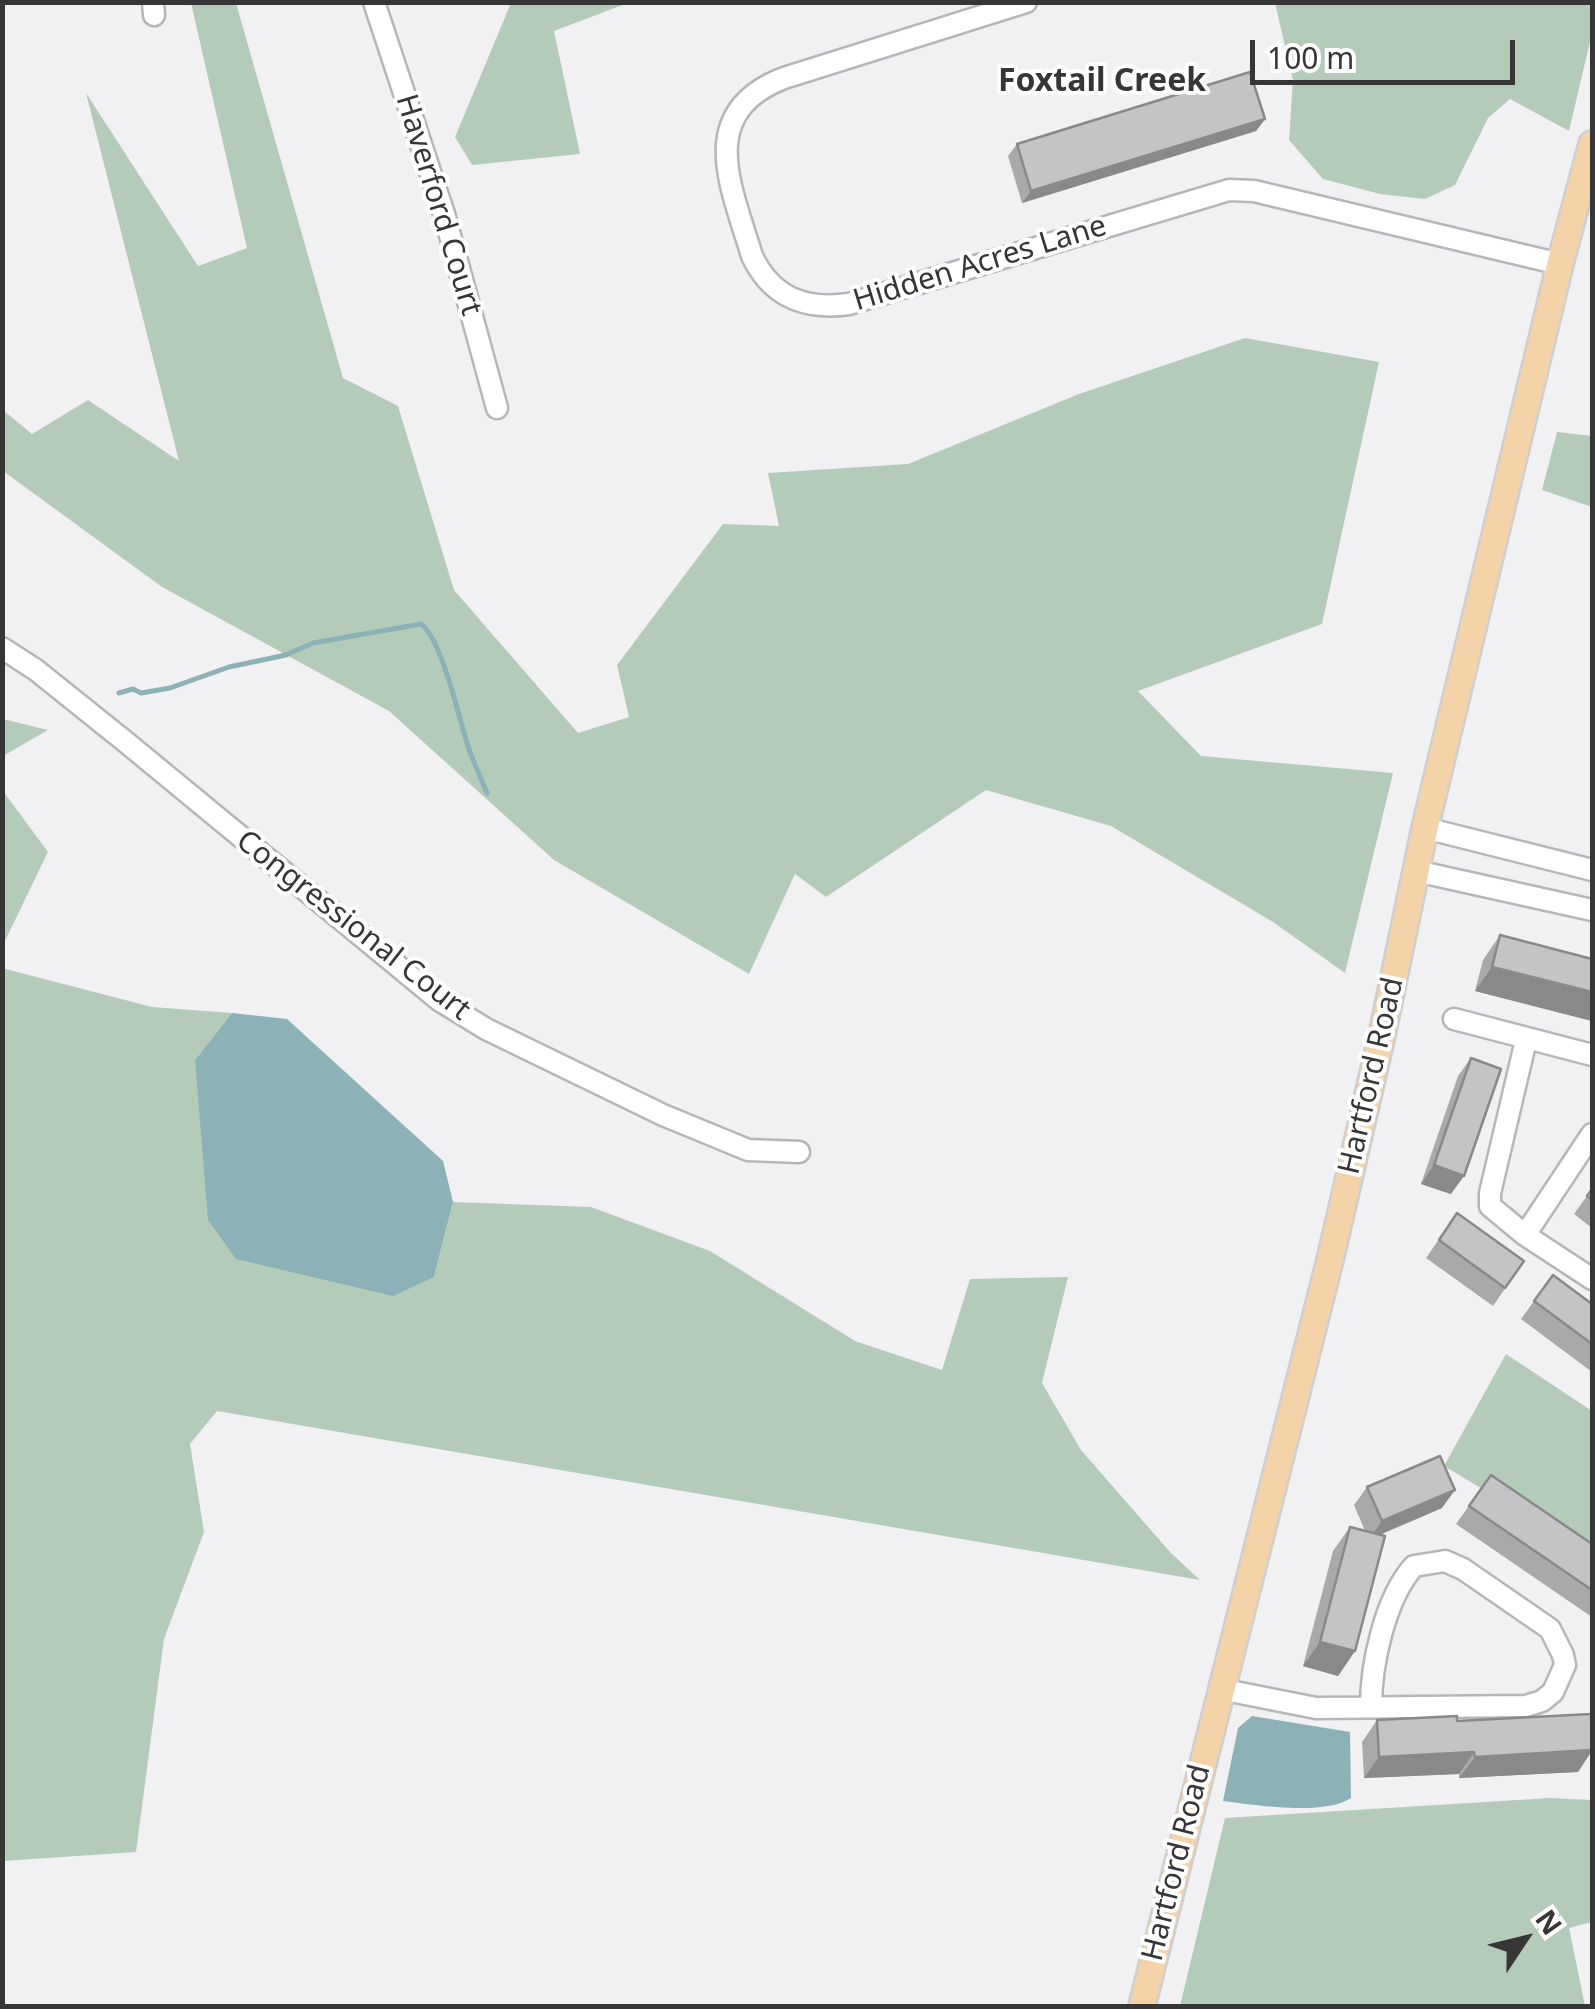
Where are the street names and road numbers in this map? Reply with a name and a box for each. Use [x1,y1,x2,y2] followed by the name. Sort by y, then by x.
[387,90,489,320] street label: Haverford Court
[849,208,1111,320] street label: Hidden Acres Lane
[229,823,477,1029] street label: Congressional Court
[1332,974,1412,1178] street label: Hartford Road
[1135,1761,1219,1965] street label: Hartford Road

